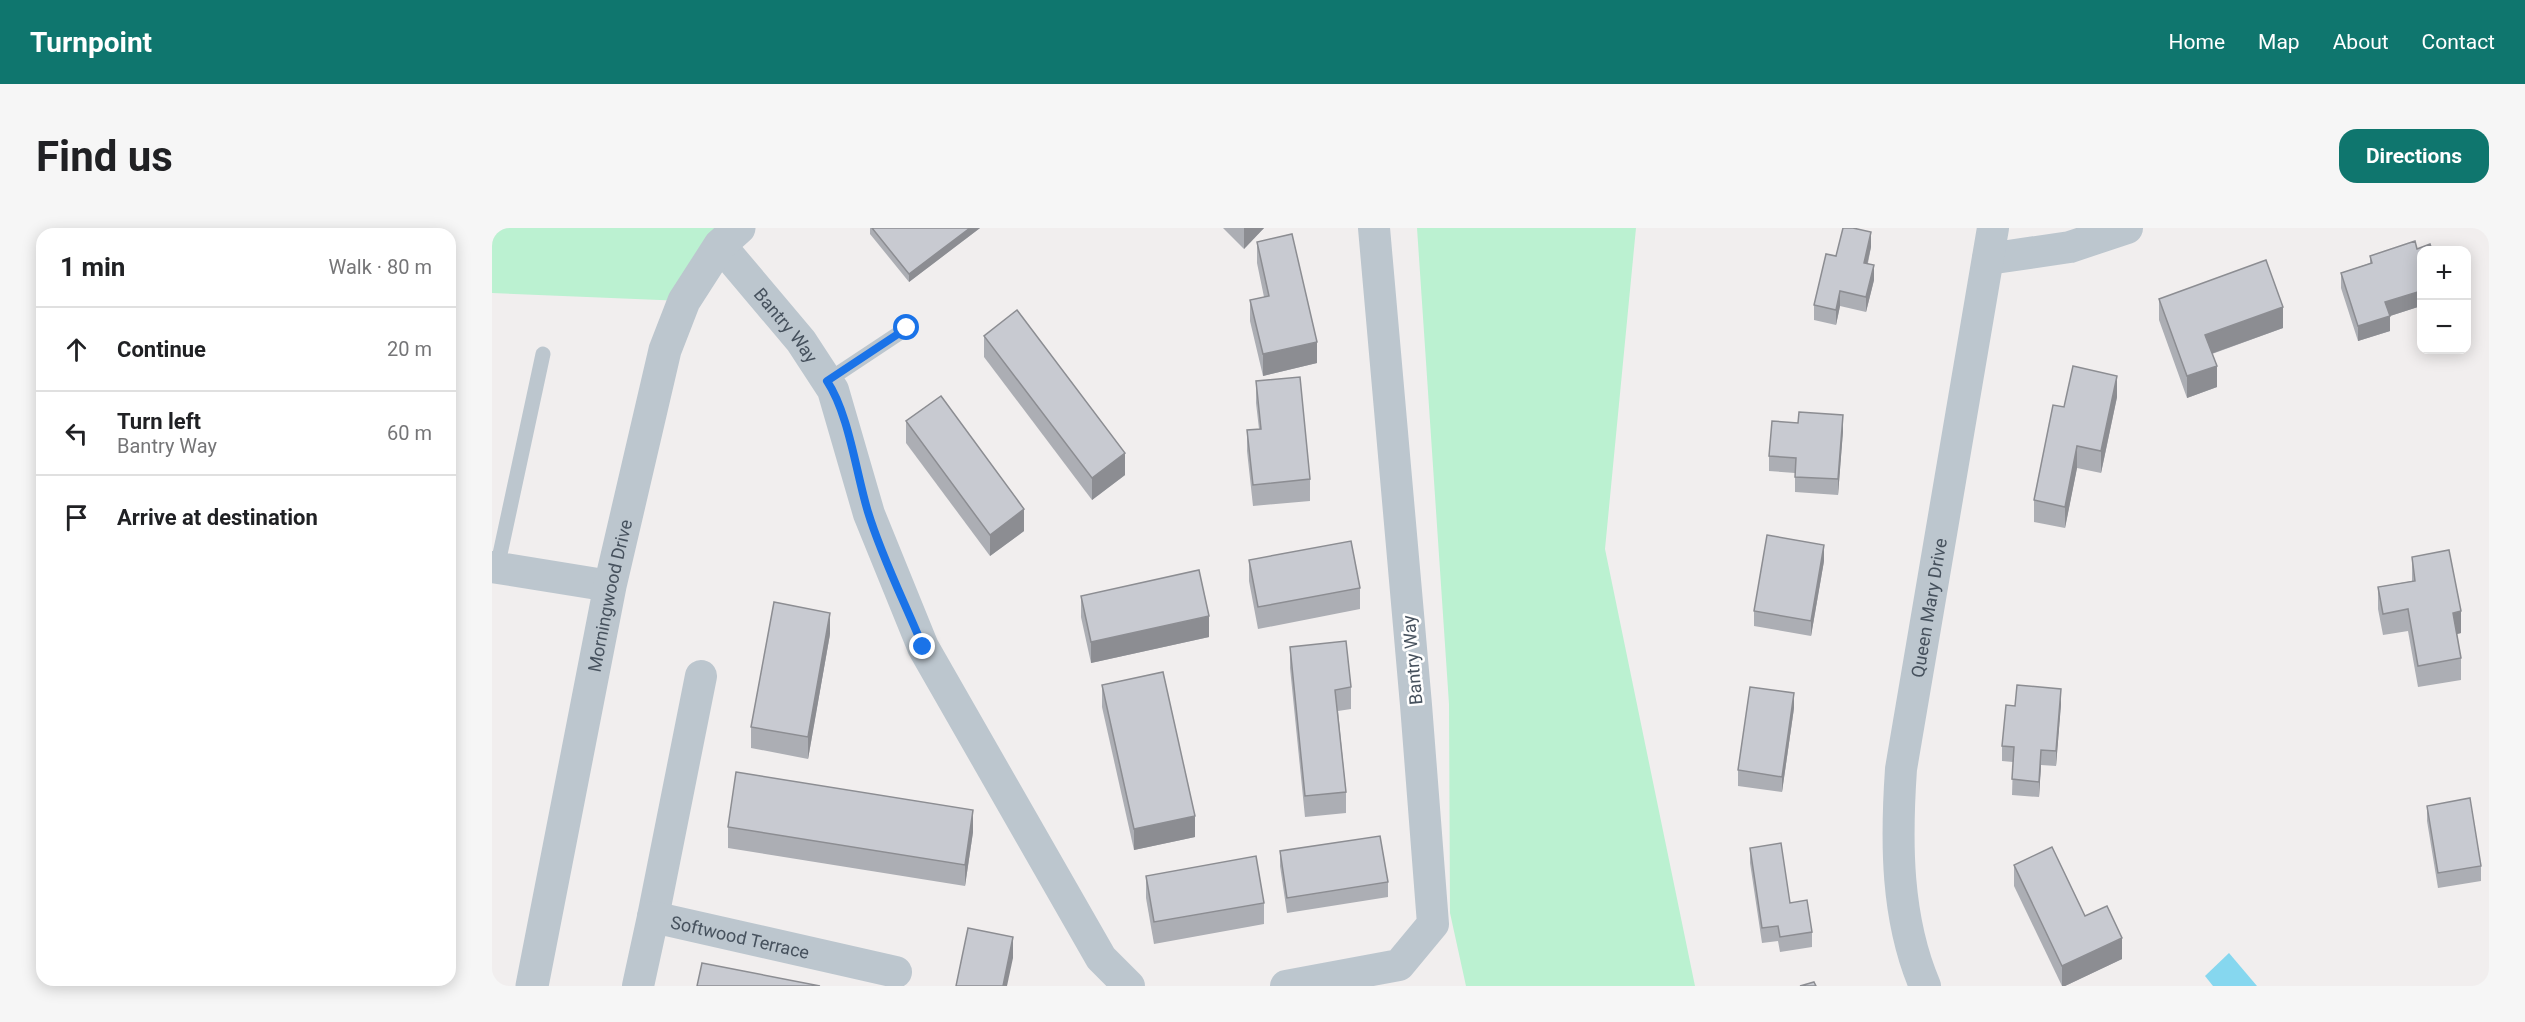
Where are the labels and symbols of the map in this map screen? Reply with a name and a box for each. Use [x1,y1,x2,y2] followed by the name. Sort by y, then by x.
[750,283,823,367] street label: Bantry Way
[893,314,919,340] route start
[583,517,636,674] street label: Morningwood Drive
[1906,536,1951,679] street label: Queen Mary Drive
[1398,614,1426,706] street label: Bantry Way
[909,633,935,659] route end
[669,911,812,963] street label: Softwood Terrace

